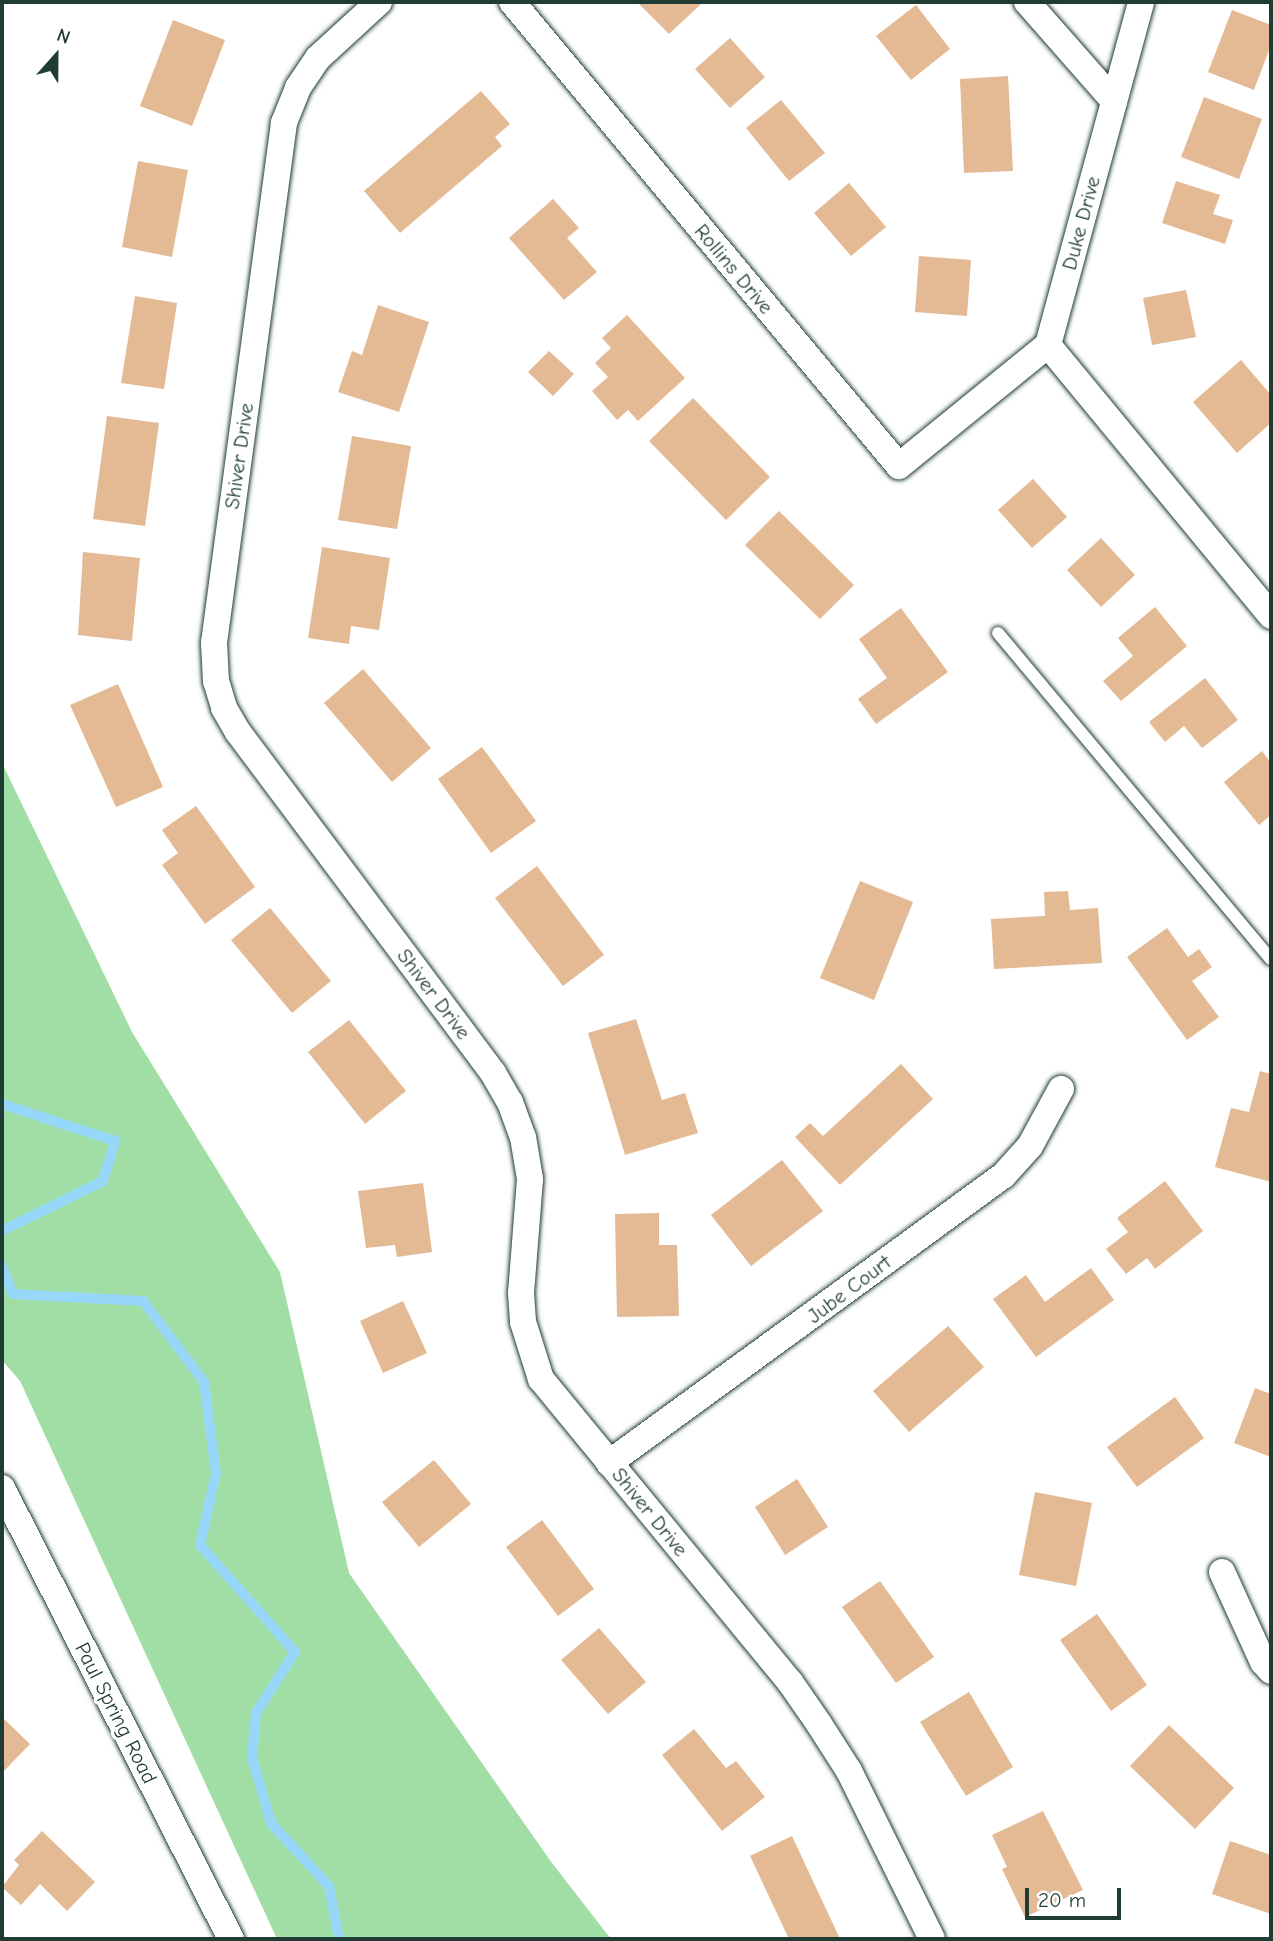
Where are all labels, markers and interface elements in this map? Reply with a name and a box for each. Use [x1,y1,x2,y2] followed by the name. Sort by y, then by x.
[21,21,91,91] north arrow
[54,24,73,49] text: N
[1056,173,1106,273] street label: Duke Drive
[689,219,779,319] street label: Rollins Drive
[219,401,259,511] street label: Shiver Drive
[392,944,476,1044] street label: Shiver Drive
[802,1249,896,1329] street label: Jube Court
[607,1462,693,1562] street label: Shiver Drive
[70,1638,162,1788] street label: Paul Spring Road
[1028,1874,1124,1918] scale bar
[1038,1888,1086,1912] text: 20 m

